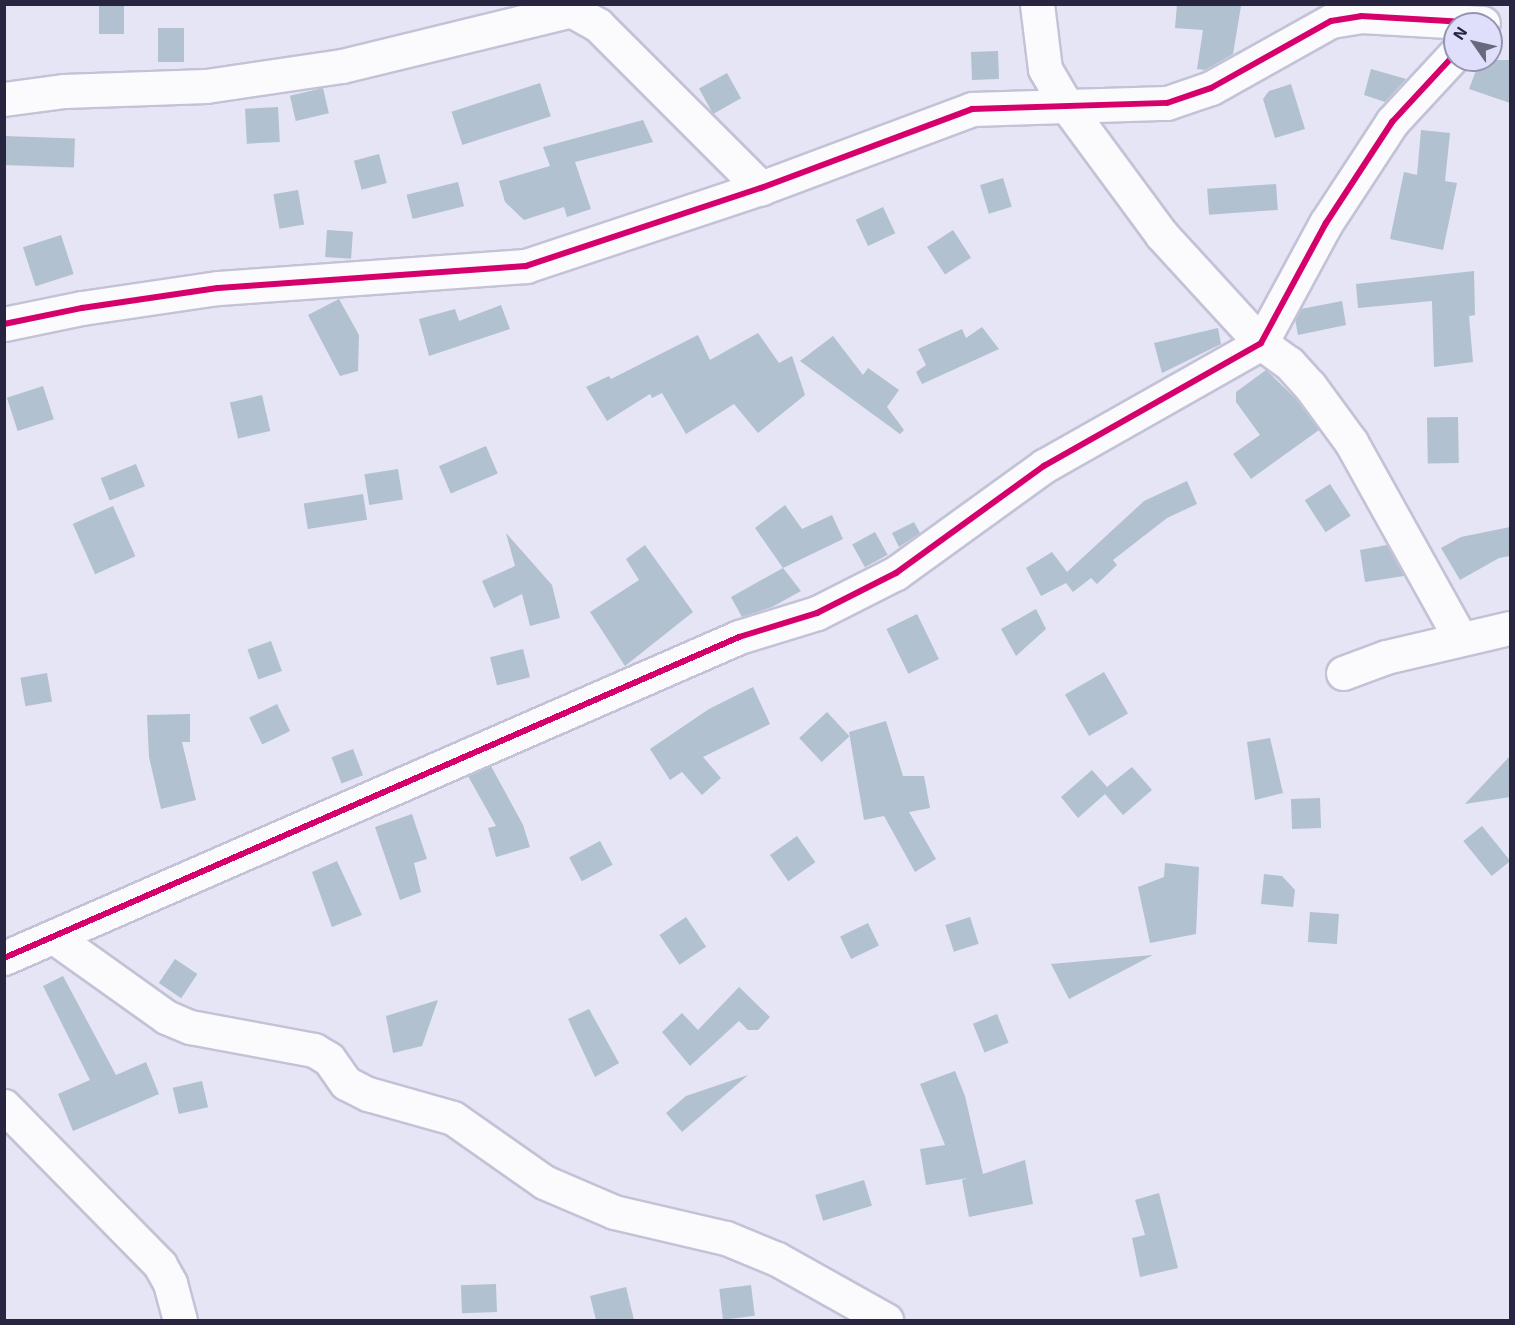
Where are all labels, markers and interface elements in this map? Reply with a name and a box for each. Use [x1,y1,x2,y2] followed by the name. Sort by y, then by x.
[1443,12,1503,72] north arrow
[1448,23,1470,43] text: N

